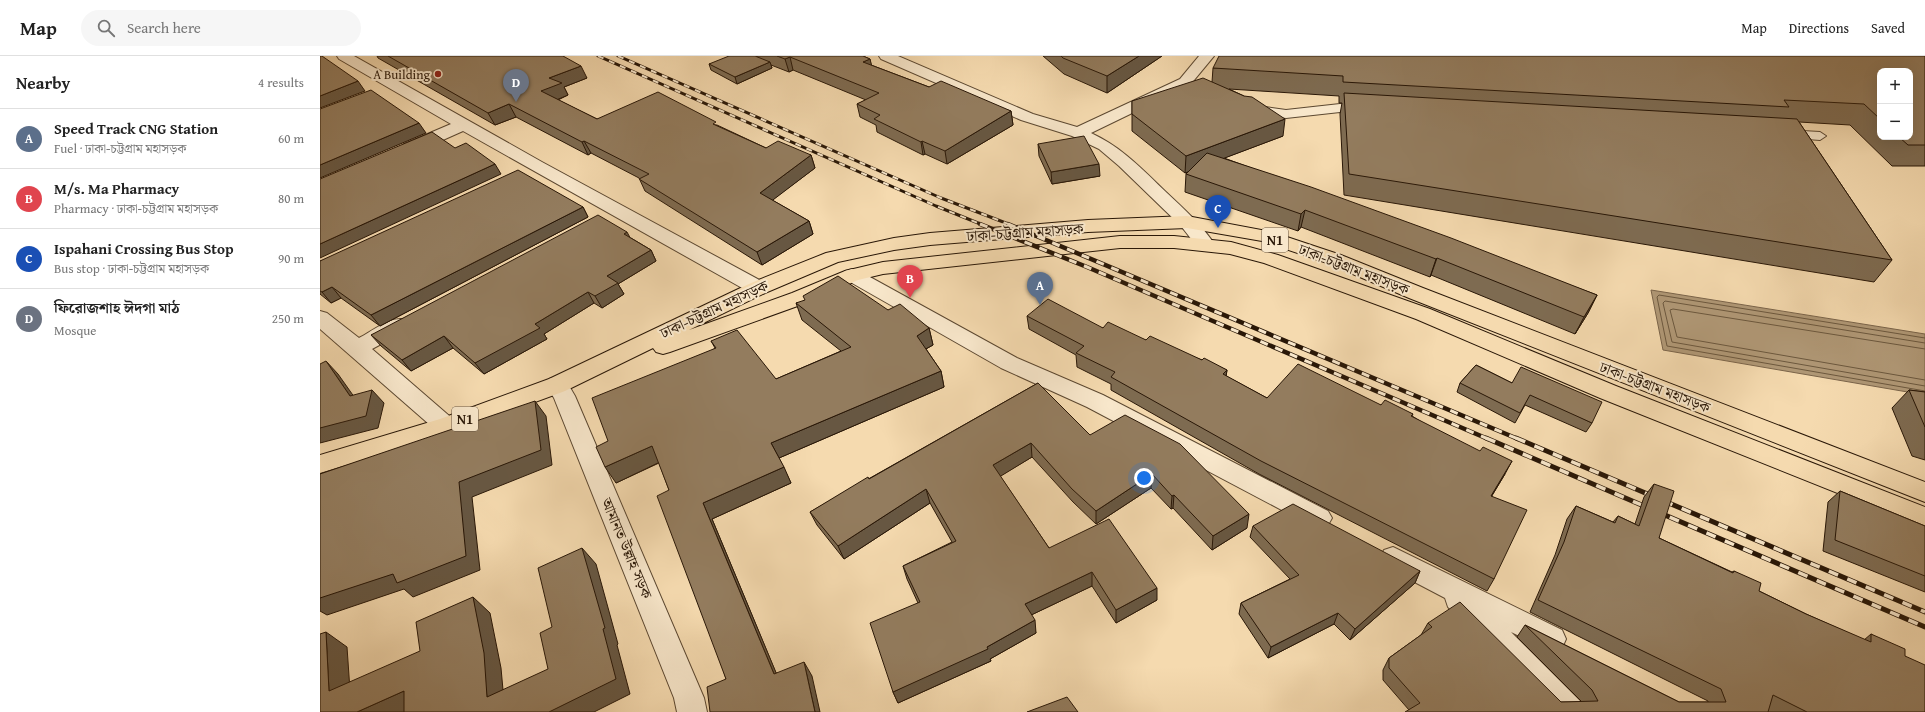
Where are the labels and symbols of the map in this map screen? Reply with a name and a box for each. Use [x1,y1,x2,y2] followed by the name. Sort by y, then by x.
[373,65,431,84] place label: A Building
[433,69,443,79] marker: A Building
[503,69,529,102] pin: D
[1205,195,1231,228] pin: C
[965,217,1085,247] street label: ঢাকা-চট্টগ্রাম মহাসড়ক
[1262,228,1288,252] road number: N1
[1295,238,1413,300] street label: ঢাকা-চট্টগ্রাম মহাসড়ক
[897,265,923,298] pin: B
[1027,272,1053,305] pin: A
[656,275,772,344] street label: ঢাকা-চট্টগ্রাম মহাসড়ক
[1596,356,1714,418] street label: ঢাকা-চট্টগ্রাম মহাসড়ক
[452,407,478,431] road number: N1
[1134,468,1154,488] your location
[596,494,658,602] street label: আমানত উল্লাহ সড়ক

